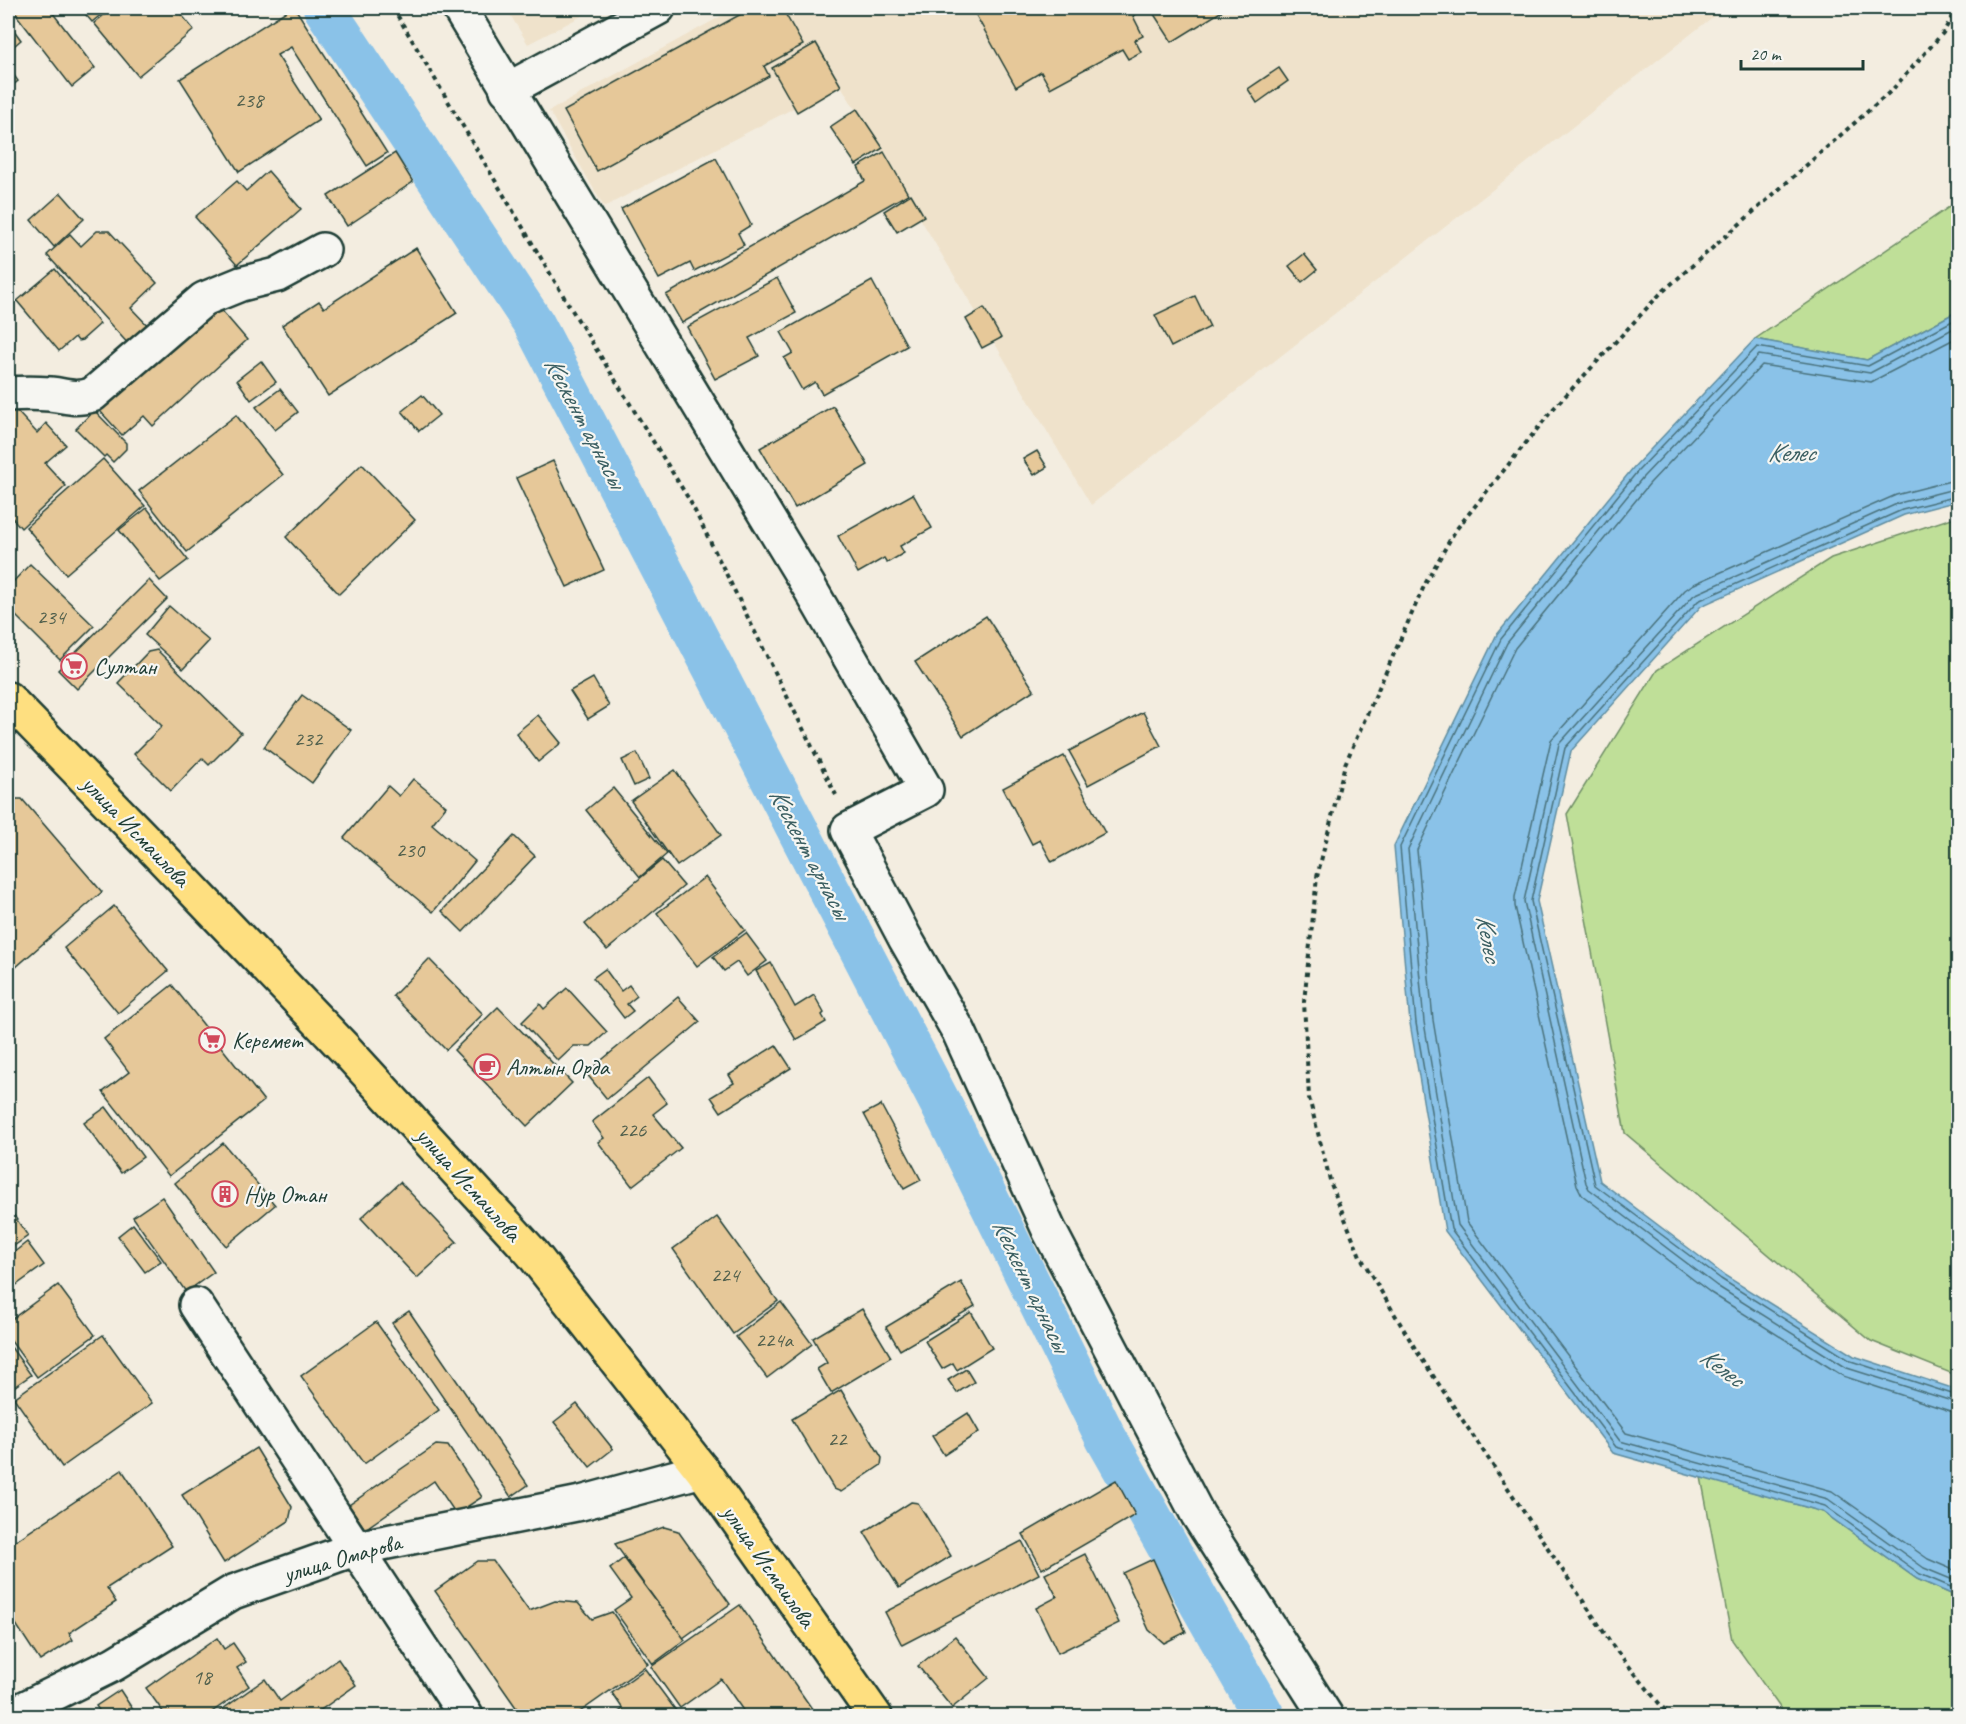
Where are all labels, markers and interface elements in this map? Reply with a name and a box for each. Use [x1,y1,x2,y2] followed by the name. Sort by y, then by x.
[1741,33,1862,71] scale bar
[1750,43,1783,65] text: 20 m
[235,87,266,113] house number: 238
[537,351,635,497] water label: Кескент арнасы
[1768,436,1817,469] water label: Келес
[37,604,68,630] house number: 234
[59,651,89,681] supermarket icon: Султан
[94,651,158,681] place label: Султан
[294,726,324,752] house number: 232
[74,768,198,894] street label: улица Исмаилова
[762,782,860,928] water label: Кескент арнасы
[396,837,426,863] house number: 230
[1468,912,1510,967] water label: Келес
[197,1025,227,1055] supermarket icon: Керемет
[232,1025,303,1055] place label: Керемет
[472,1052,502,1082] cafe icon: Алтын Орда
[506,1052,610,1082] place label: Алтын Орда
[618,1117,647,1143] house number: 226
[408,1119,529,1249] street label: улица Исмаилова
[210,1179,240,1209] building icon: Нур Отан
[244,1179,328,1209] place label: Нур Отан
[985,1213,1079,1361] water label: Кескент арнасы
[711,1262,742,1288] house number: 224
[755,1327,795,1353] house number: 224а
[1693,1340,1753,1396] water label: Келес
[828,1426,848,1452] house number: 22
[714,1497,823,1635] street label: улица Исмаилова
[278,1526,406,1590] street label: улица Омарова
[193,1664,214,1690] house number: 18

